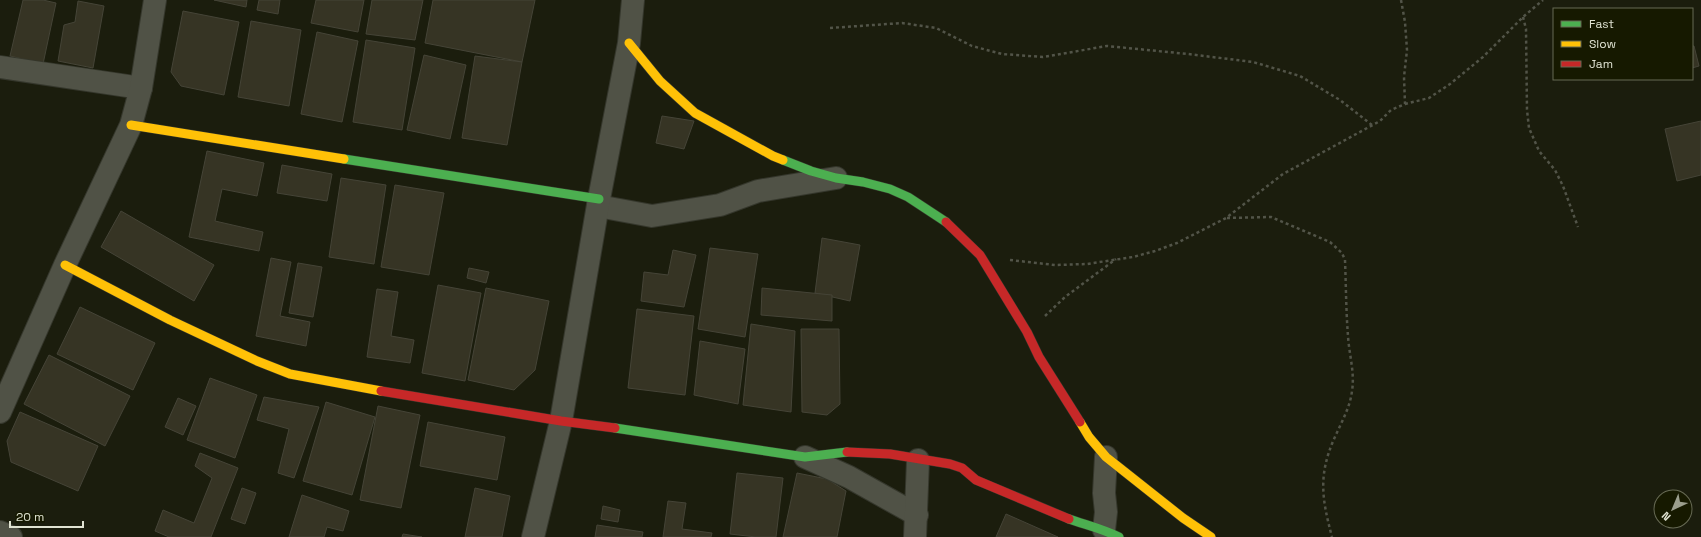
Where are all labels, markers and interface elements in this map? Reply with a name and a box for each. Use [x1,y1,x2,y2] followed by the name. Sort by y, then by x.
[1553,8,1693,80] legend
[1589,16,1614,32] text: Fast
[1589,36,1616,52] text: Slow
[1589,56,1613,72] text: Jam
[1653,489,1693,529] north arrow
[10,503,83,529] scale bar
[16,509,44,525] text: 20 m
[1659,509,1674,524] text: N

